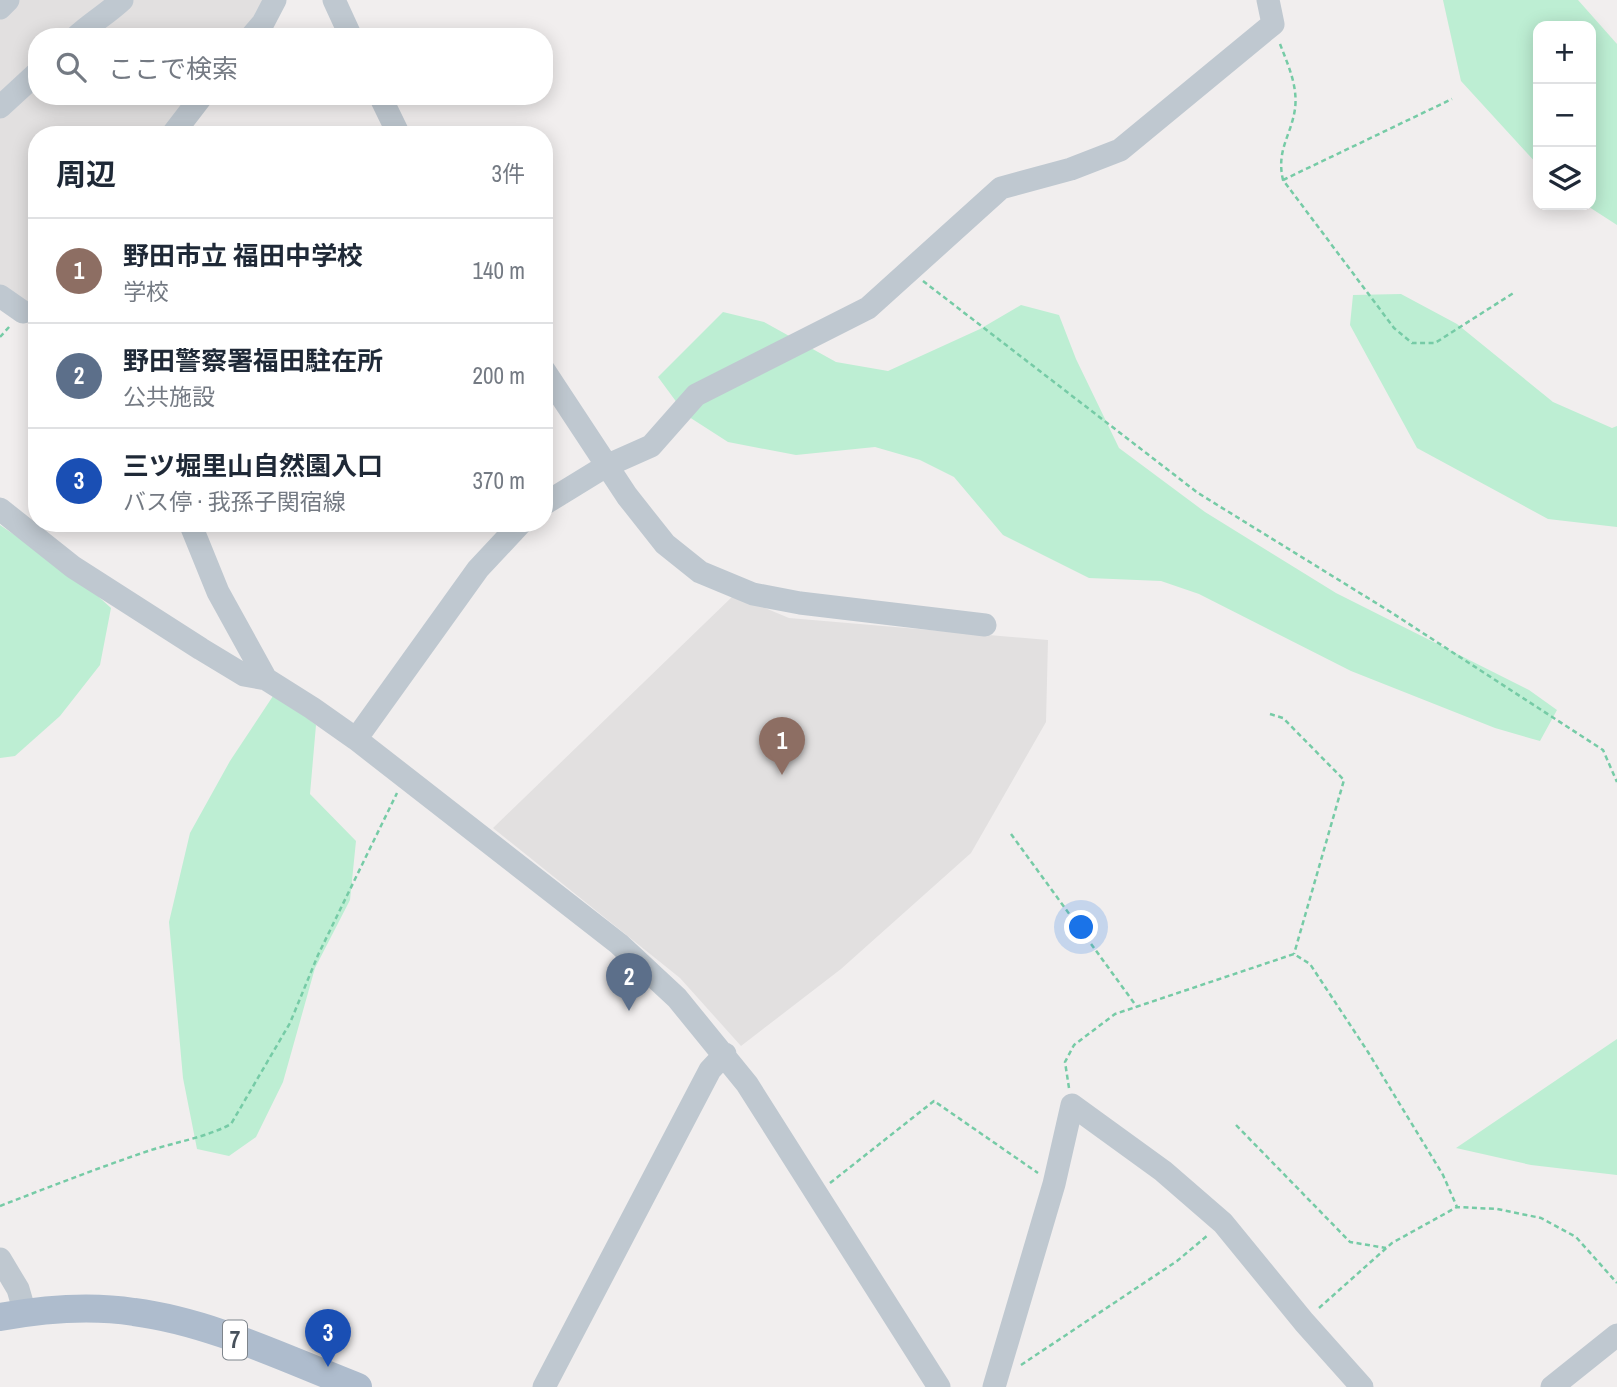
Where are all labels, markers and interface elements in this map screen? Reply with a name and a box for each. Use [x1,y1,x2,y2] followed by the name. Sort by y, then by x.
[1533,21,1596,210] map controls
[1533,21,1596,84] button: +
[28,28,553,105] search box
[52,48,90,86] icon: search
[108,51,238,86] text: ここで検索
[1533,84,1596,147] button: −
[1533,147,1596,210] button: layers
[56,154,116,194] text: 周辺
[492,158,525,189] text: 3件
[123,238,363,273] text: 野田市立 福田中学校
[74,255,84,286] text: 1
[473,255,525,286] text: 140 m
[123,276,169,307] text: 学校
[123,343,383,378] text: 野田警察署福田駐在所
[74,360,84,391] text: 2
[473,360,525,391] text: 200 m
[123,381,215,412] text: 公共施設
[123,448,383,483] text: 三ツ堀里山自然園入口
[74,465,84,496] text: 3
[473,465,525,496] text: 370 m
[123,486,346,517] text: バス停 · 我孫子関宿線
[759,717,805,775] pin: 1
[1064,910,1098,944] your location
[606,953,652,1011] pin: 2
[305,1309,351,1367] pin: 3
[223,1320,247,1359] road number: 7

